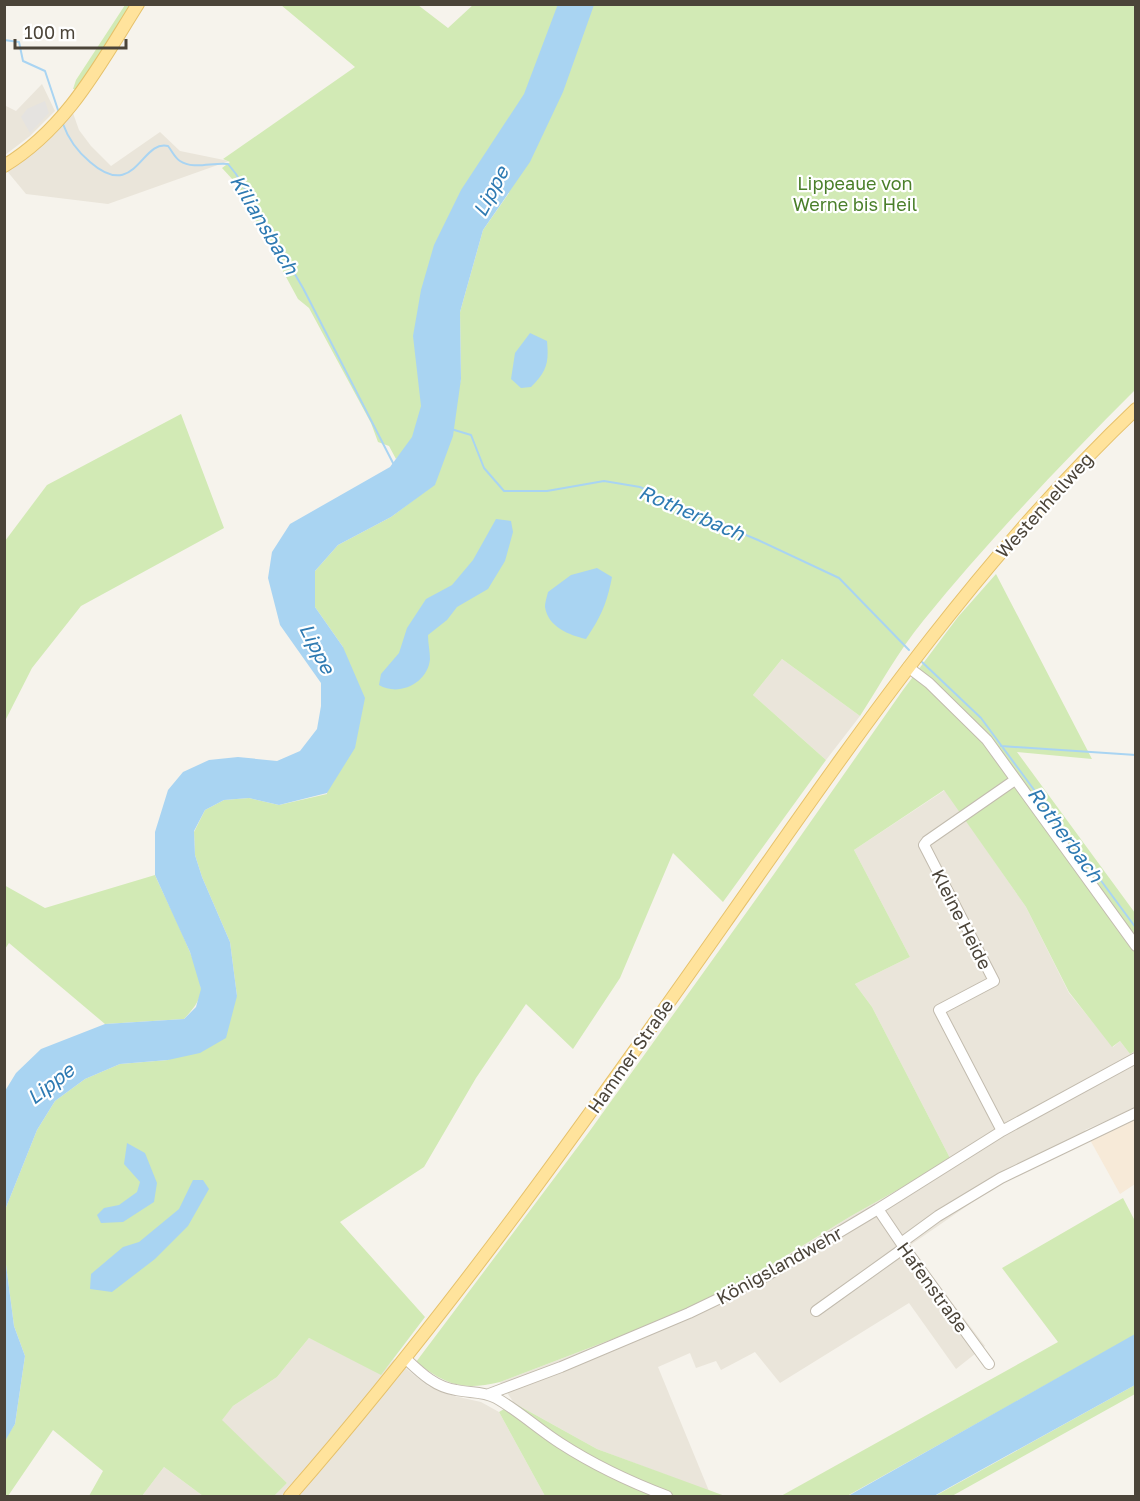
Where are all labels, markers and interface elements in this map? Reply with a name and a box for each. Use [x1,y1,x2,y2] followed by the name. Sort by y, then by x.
[15,12,126,50] scale bar
[24,21,75,43] text: 100 m
[467,161,514,220] water label: Lippe
[226,170,304,279] water label: Kiliansbach
[793,172,918,215] park label: Lippeaue von Werne bis Heil
[991,448,1097,562] street label: Westenhellweg
[636,479,749,545] water label: Rotherbach
[295,619,341,678] water label: Lippe
[1023,782,1109,887] water label: Rotherbach
[927,865,997,973] street label: Kleine Heide
[583,995,677,1117] street label: Hammer Straße
[22,1056,79,1109] water label: Lippe
[712,1221,846,1309] street label: Königslandwehr
[893,1237,973,1337] street label: Hafenstraße

